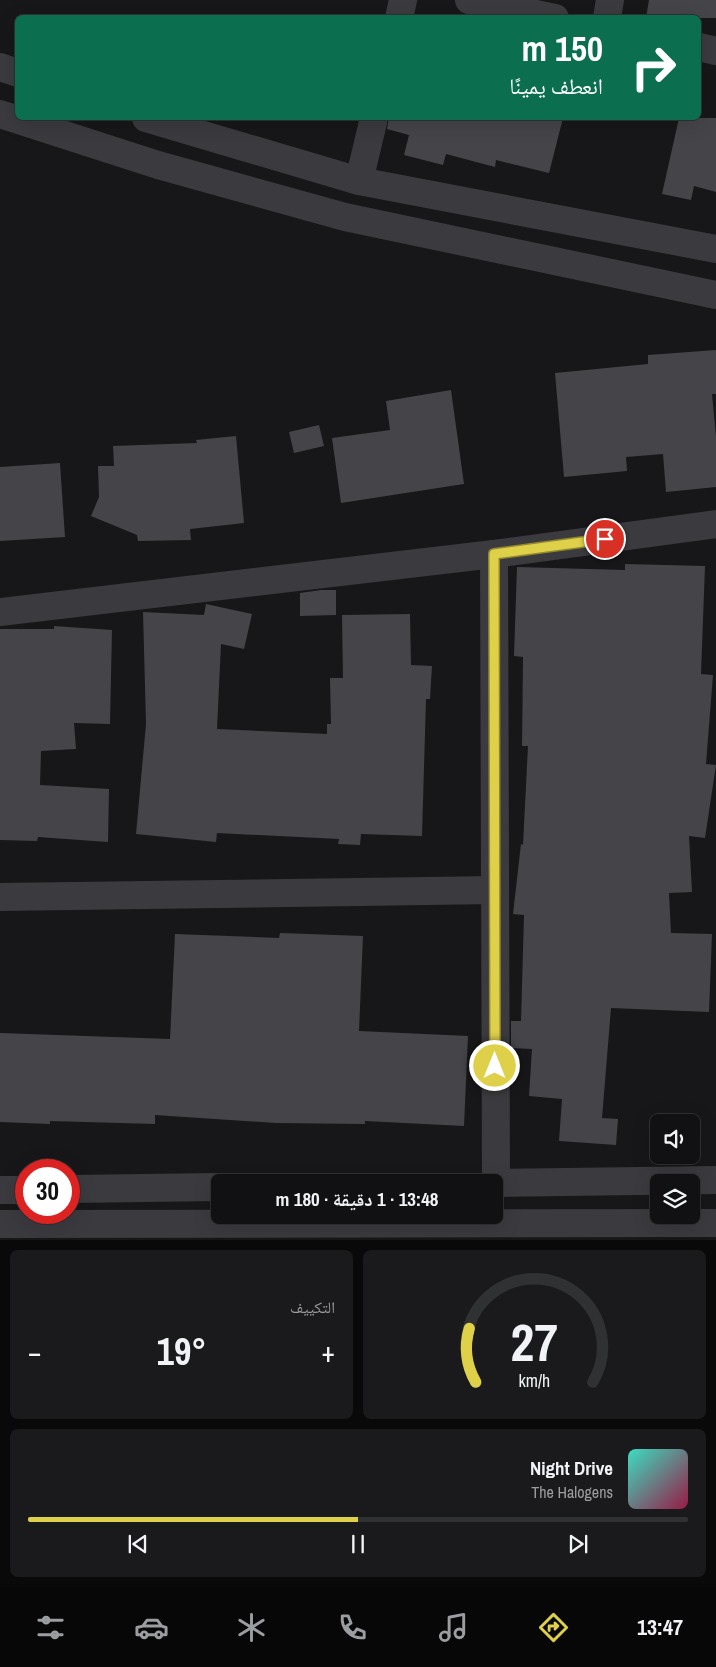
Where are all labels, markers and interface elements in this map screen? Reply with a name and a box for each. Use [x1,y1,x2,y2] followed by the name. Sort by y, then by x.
[522,25,603,72] text: 150 m
[621,35,686,100] icon: right
[509,71,603,101] text: انعطف يمينًا
[584,518,626,560] pin
[591,525,619,553] icon: arrive
[468,1039,520,1091] position arrow
[650,1114,700,1224] map controls
[650,1114,700,1164] button: sound
[15,1159,80,1224] speed limit sign: 30
[650,1174,700,1224] button: layers
[276,1186,438,1212] text: 13:48 · 1 دقيقة · 180 m
[290,1296,335,1318] text: التكييف
[511,1307,558,1377] text: 27
[157,1326,206,1377] text: 19°
[28,1333,41,1371] text: −
[322,1333,335,1371] text: +
[519,1369,550,1393] text: km/h
[530,1455,613,1481] text: Night Drive
[531,1481,613,1503] text: The Halogens
[124,1530,152,1558] icon: previous
[344,1530,372,1558] icon: pause
[564,1530,592,1558] icon: next
[33,1610,68,1645] icon: filters
[134,1610,169,1645] icon: car
[234,1610,269,1645] icon: climate
[335,1610,370,1645] icon: phone
[436,1610,471,1645] icon: music
[536,1610,571,1645] icon: directions
[637,1612,683,1642] text: 13:47

